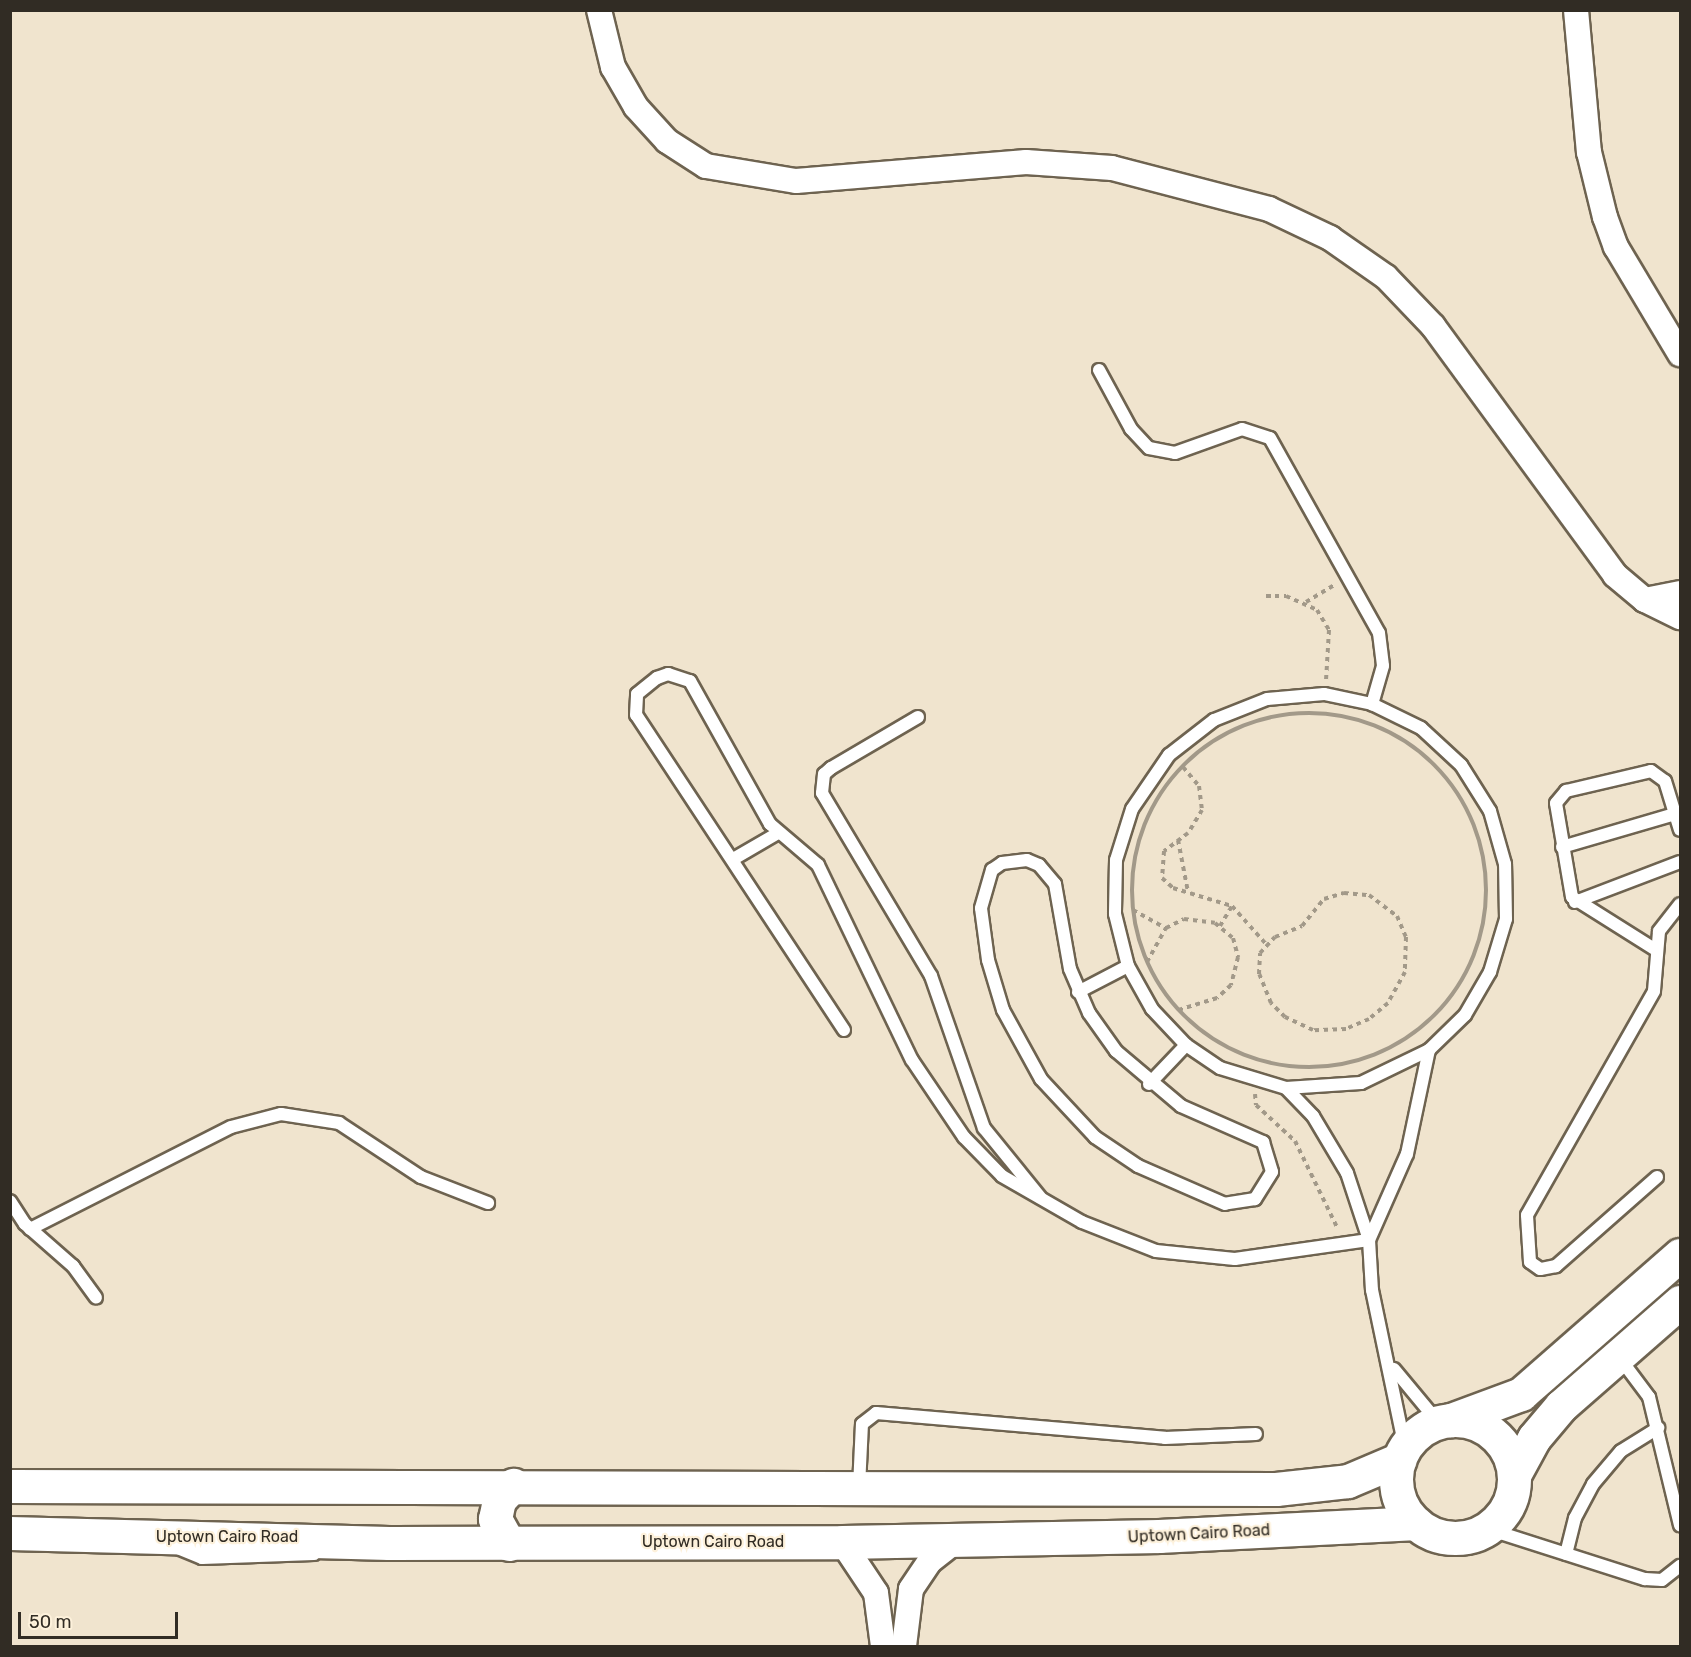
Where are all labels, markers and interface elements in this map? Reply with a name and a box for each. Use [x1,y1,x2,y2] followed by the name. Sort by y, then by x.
[1127,1521,1271,1547] street label: Uptown Cairo Road
[156,1527,298,1547] street label: Uptown Cairo Road
[642,1532,784,1552] street label: Uptown Cairo Road
[21,1600,182,1638] scale bar
[29,1611,72,1633] text: 50 m

